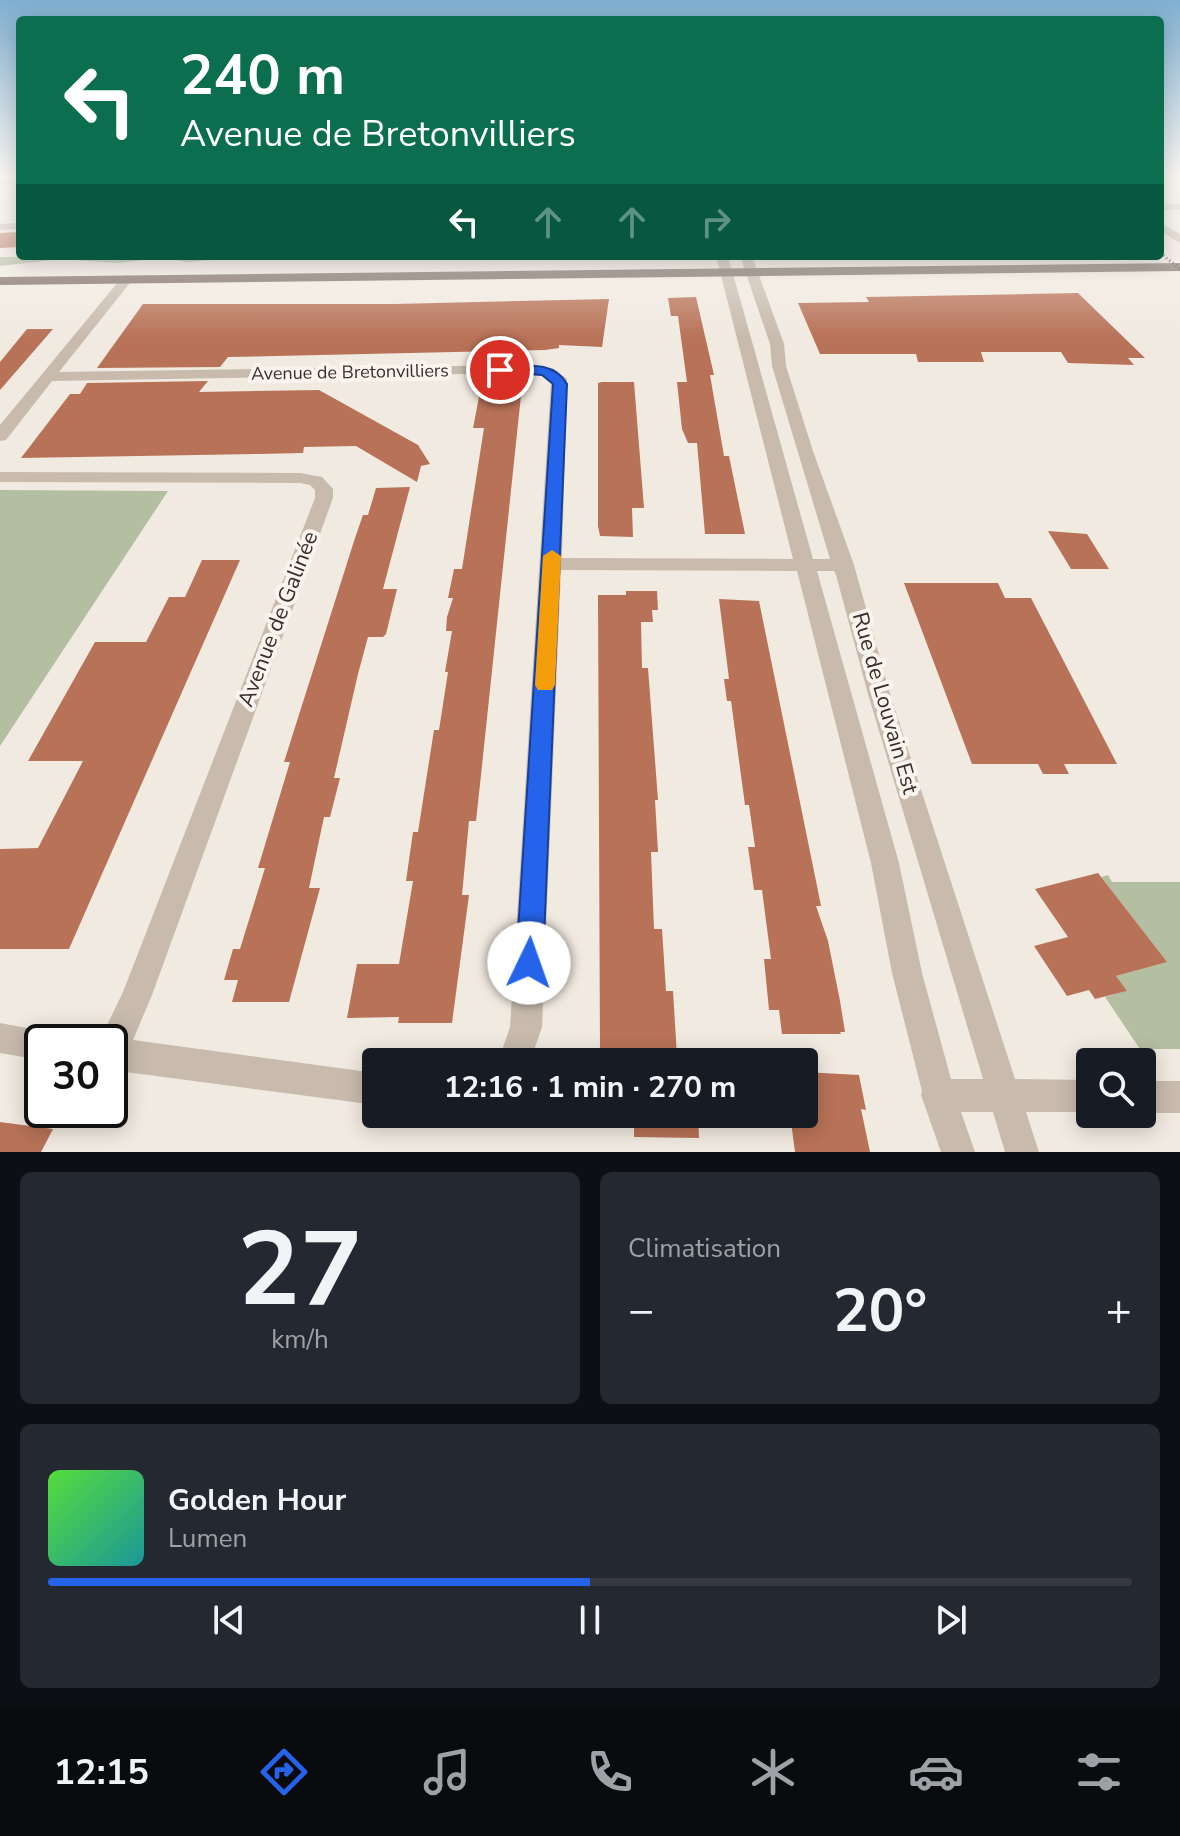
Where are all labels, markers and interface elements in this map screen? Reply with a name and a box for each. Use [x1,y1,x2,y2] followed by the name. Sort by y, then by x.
[180,37,345,114] text: 240 m
[48,48,152,152] icon: left
[180,110,576,159] text: Avenue de Bretonvilliers
[442,200,486,244] icon: left
[526,200,570,244] icon: ahead
[610,200,654,244] icon: ahead
[694,200,738,244] icon: right
[466,336,534,404] pin
[478,348,522,392] icon: arrive
[251,358,449,386] street label: Avenue de Bretonvilliers
[231,527,325,711] street label: Avenue de Galinée
[845,609,925,798] street label: Rue de Louvain Est
[487,921,571,1005] position arrow
[24,1024,128,1128] speed limit sign: 30
[1076,1048,1156,1128] map controls
[1076,1048,1156,1128] button: search
[444,1067,736,1108] text: 12:16 · 1 min · 270 m
[238,1199,362,1341] text: 27
[628,1231,781,1266] text: Climatisation
[833,1270,927,1352] text: 20°
[628,1281,654,1341] text: −
[1106,1281,1132,1341] text: +
[271,1322,329,1357] text: km/h
[168,1480,346,1521] text: Golden Hour
[168,1521,247,1556] text: Lumen
[207,1598,251,1642] icon: previous
[568,1598,612,1642] icon: pause
[929,1598,973,1642] icon: next
[256,1744,312,1800] icon: directions
[419,1744,475,1800] icon: music
[582,1744,638,1800] icon: phone
[745,1744,801,1800] icon: climate
[908,1744,964,1800] icon: car
[1071,1744,1127,1800] icon: filters
[53,1748,149,1797] text: 12:15

